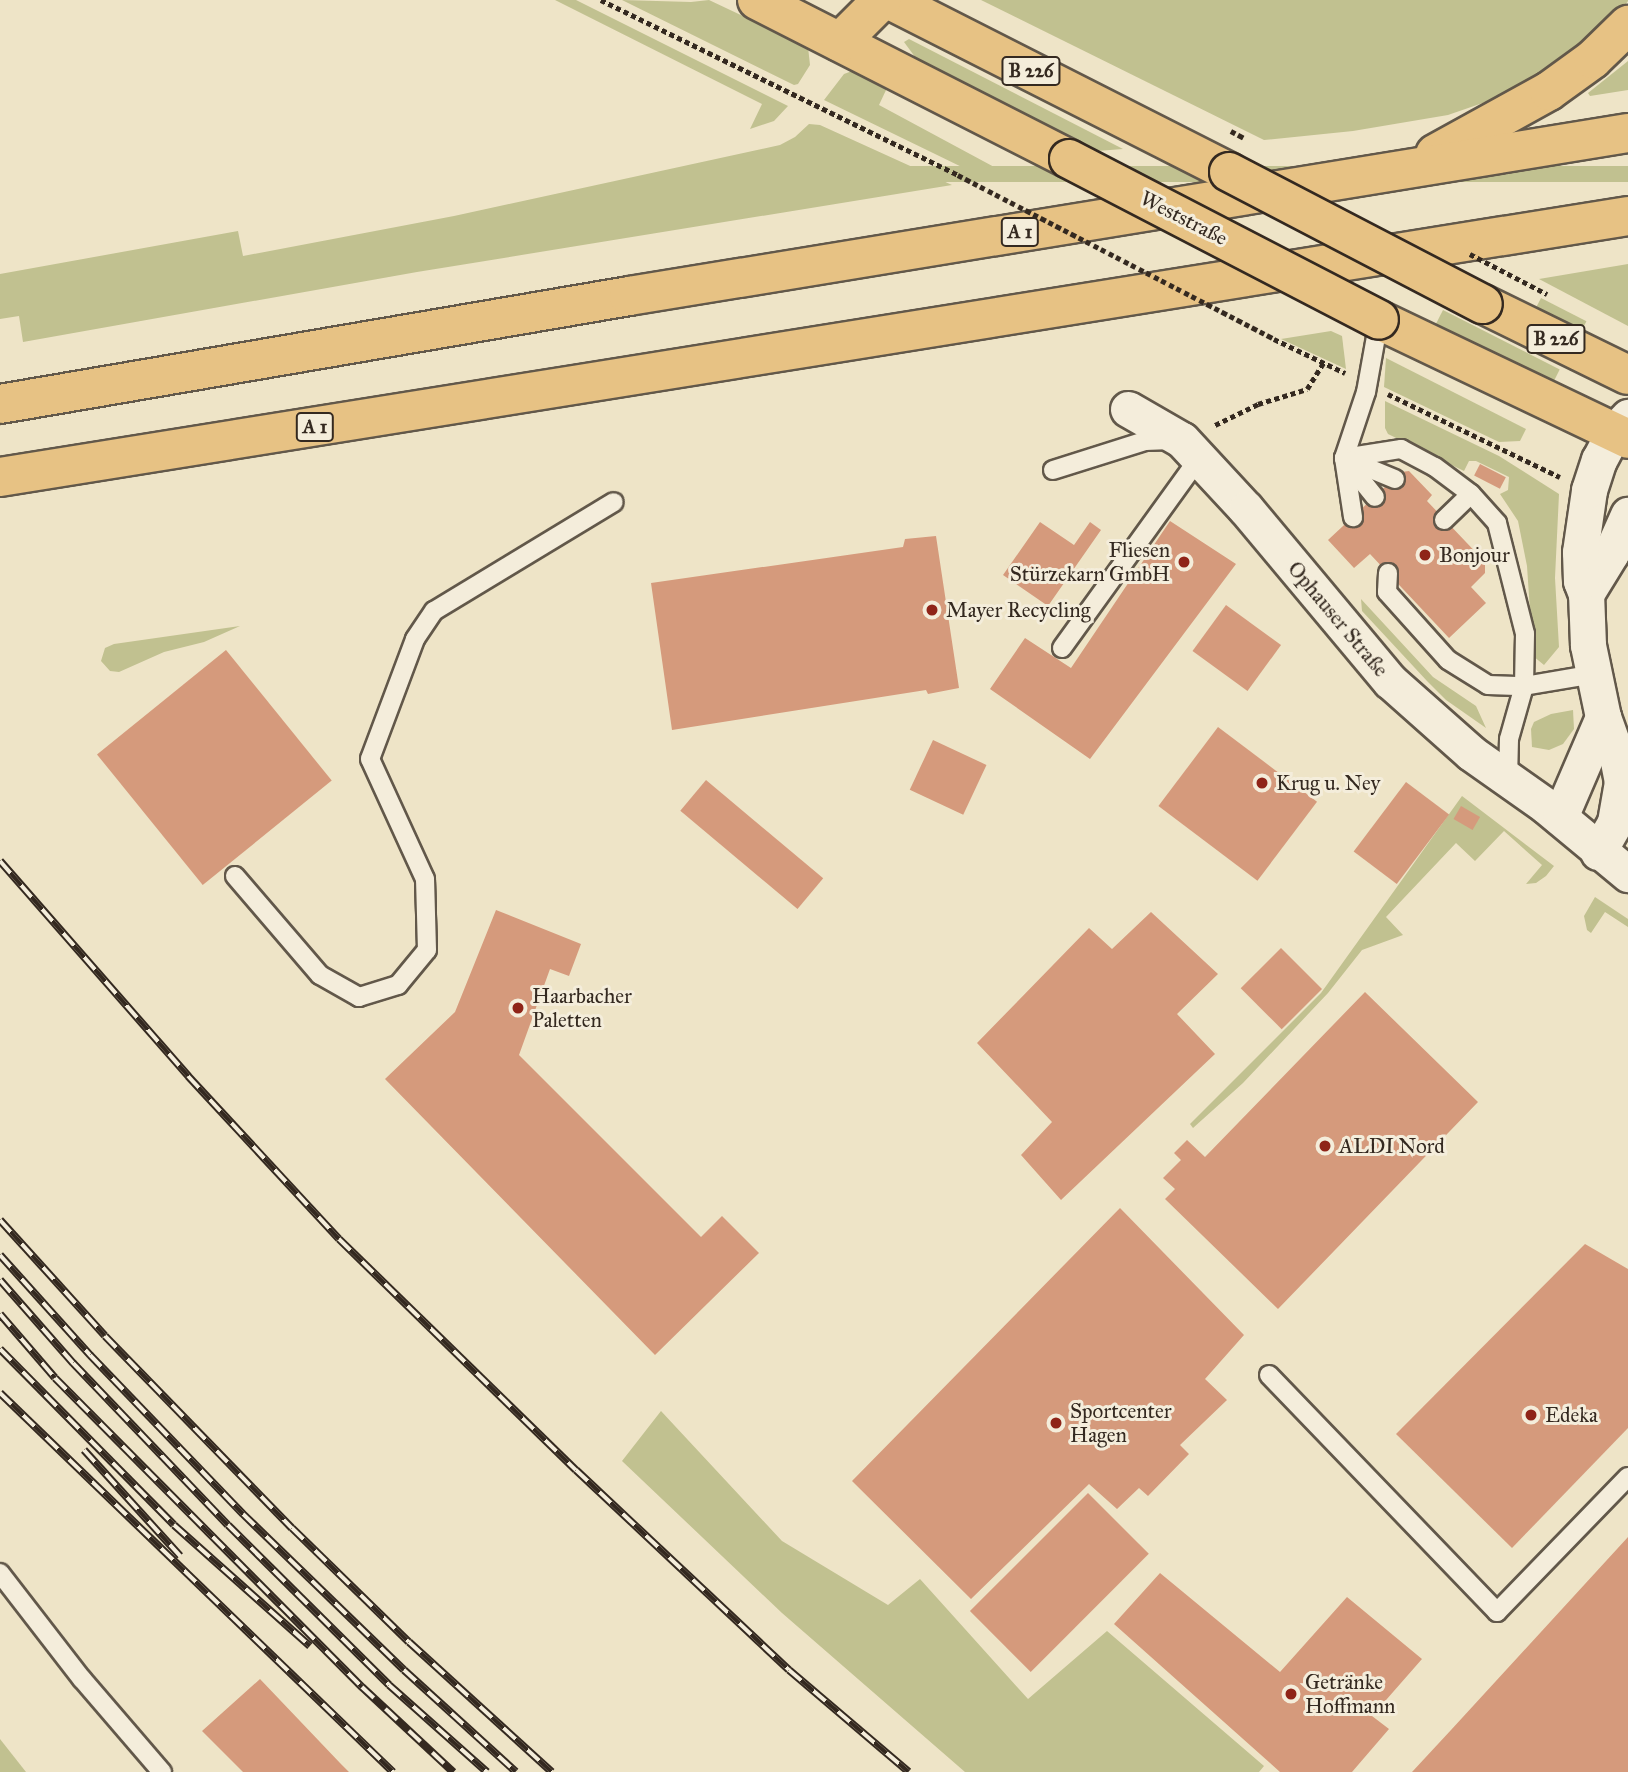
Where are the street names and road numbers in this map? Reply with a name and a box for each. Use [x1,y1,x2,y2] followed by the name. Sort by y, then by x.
[1001,55,1061,86] road number: B 226
[1136,185,1232,251] street label: Weststraße
[1001,216,1039,248] road number: A 1
[1526,324,1586,354] road number: B 226
[296,412,334,442] road number: A 1
[1282,556,1394,682] street label: Ophauser Straße

